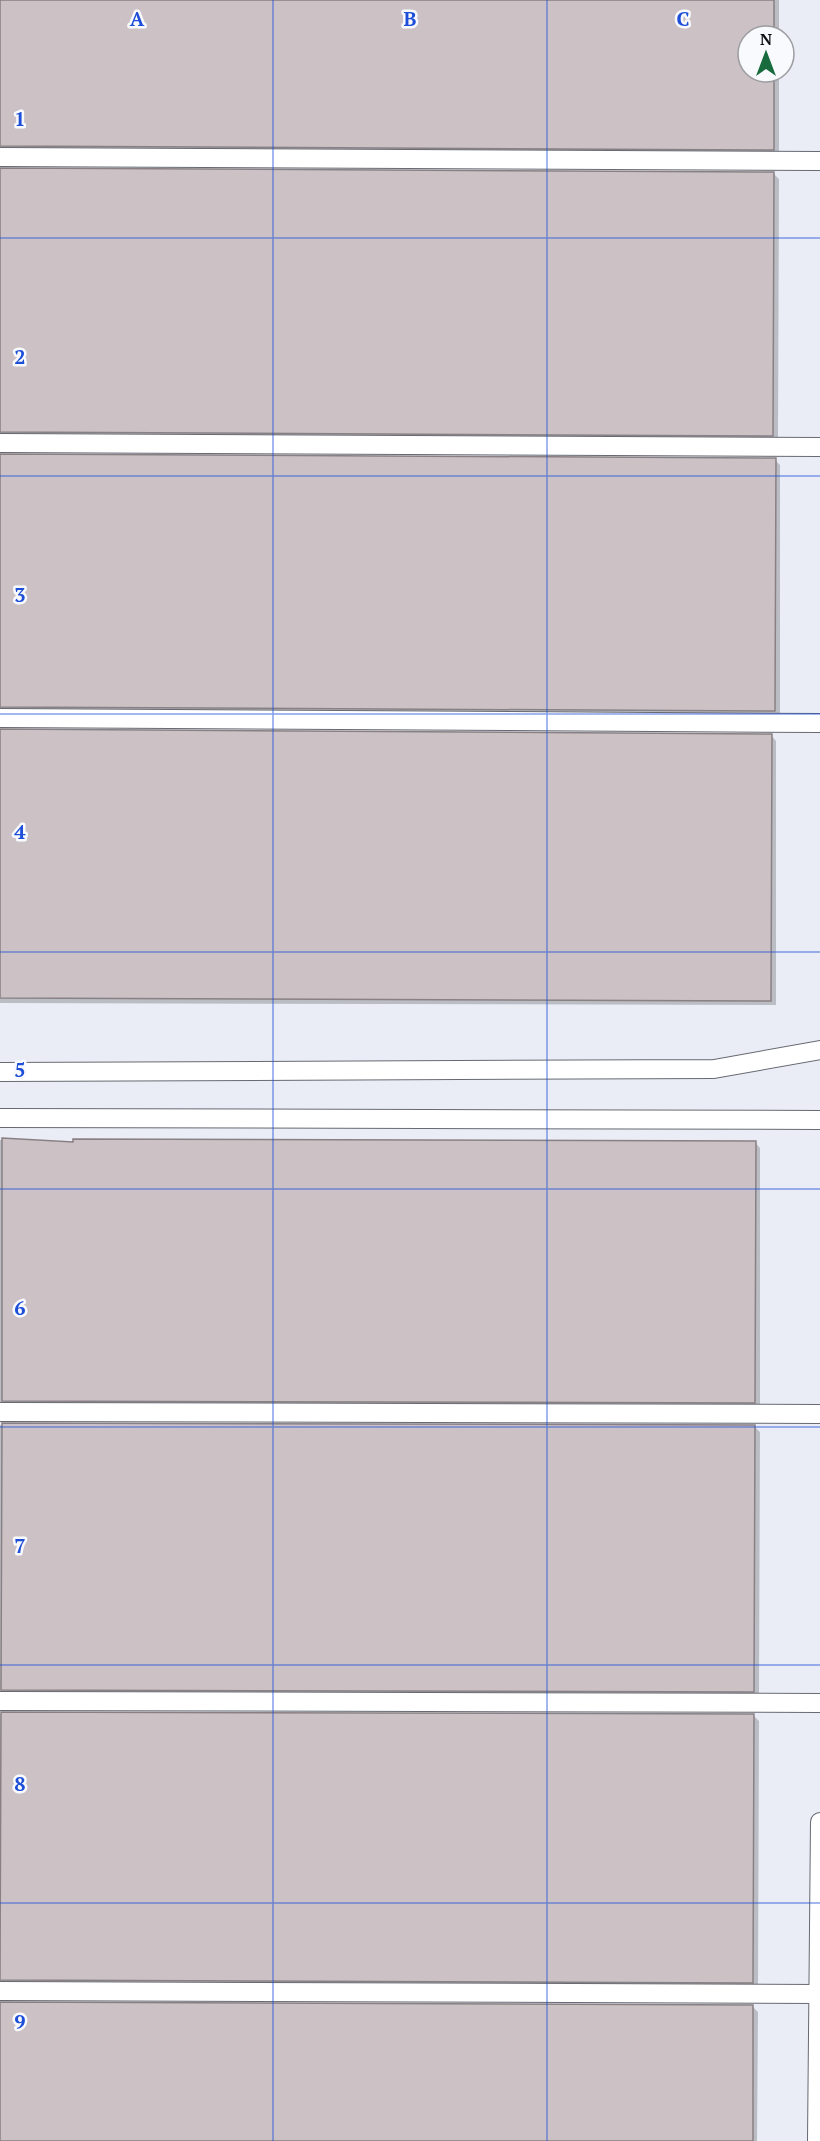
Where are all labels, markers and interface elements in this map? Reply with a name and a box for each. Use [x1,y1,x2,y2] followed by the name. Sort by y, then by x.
[130,5,145,32] text: A
[404,5,417,32] text: B
[676,5,690,32] text: C
[736,24,796,84] north arrow
[760,28,772,50] text: N
[14,105,26,132] text: 1
[14,343,26,370] text: 2
[14,581,26,608] text: 3
[14,818,26,845] text: 4
[14,1056,26,1083] text: 5
[14,1294,26,1321] text: 6
[14,1532,26,1559] text: 7
[14,1770,26,1797] text: 8
[14,2008,26,2035] text: 9

